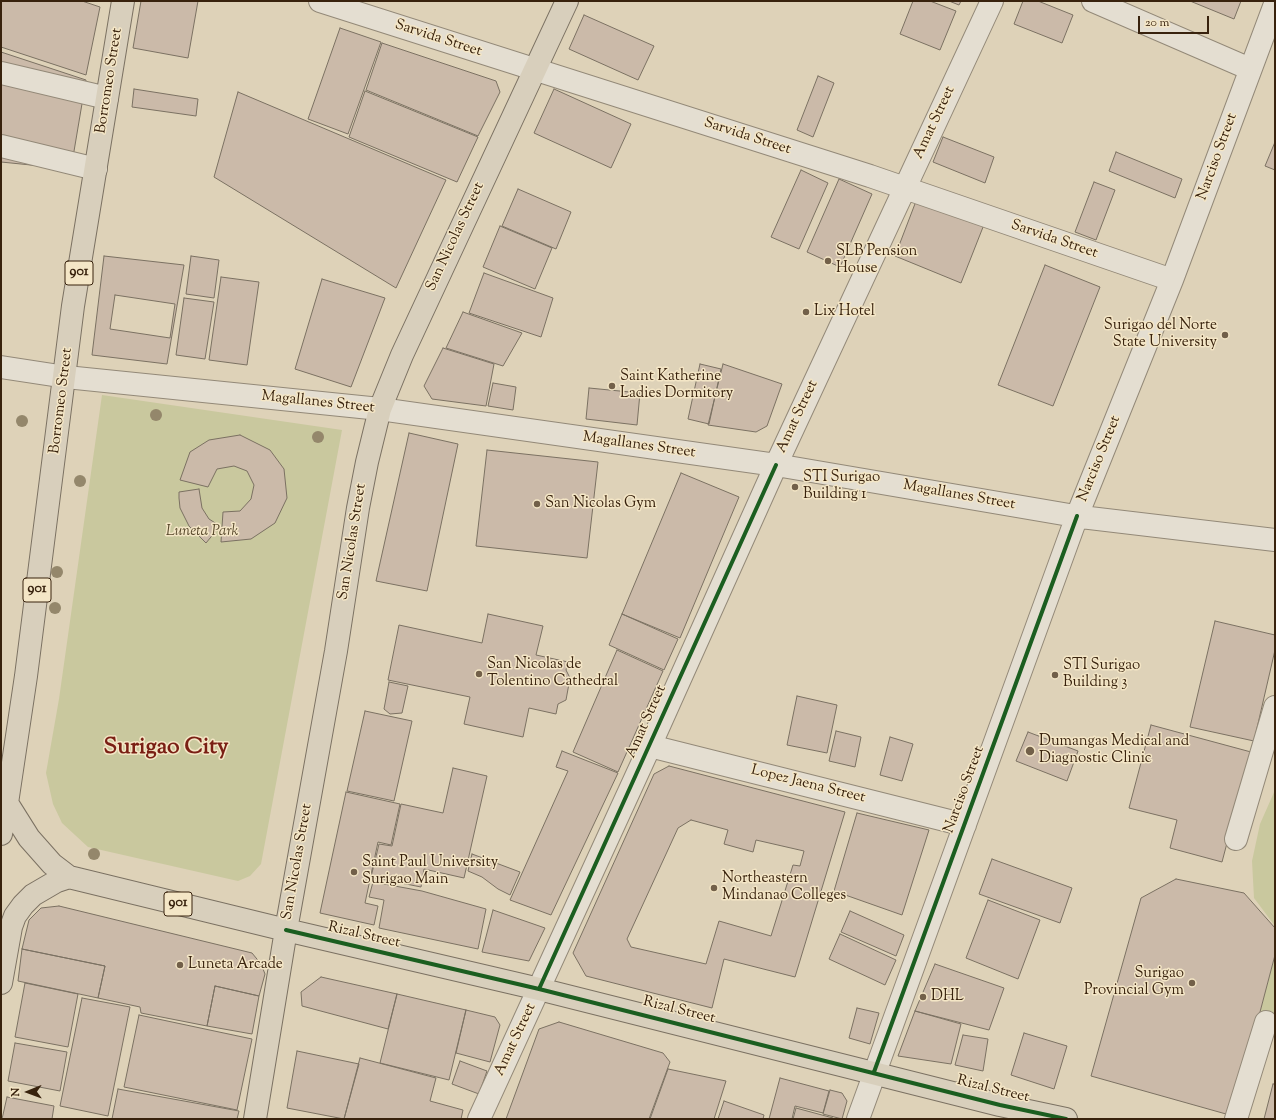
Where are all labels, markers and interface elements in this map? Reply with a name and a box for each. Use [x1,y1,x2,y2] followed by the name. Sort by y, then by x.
[1140,8,1211,34] scale bar
[1145,14,1169,32] text: 20 m
[392,16,484,62] street label: Sarvida Street
[93,27,127,135] street label: Borromeo Street
[910,84,960,162] street label: Amat Street
[1194,111,1242,203] street label: Narciso Street
[701,114,793,160] street label: Sarvida Street
[423,180,489,294] street label: San Nicolas Street
[1008,217,1100,263] street label: Sarvida Street
[836,243,917,278] place label: SLB Pension House
[823,256,833,266] marker: SLB Pension House
[65,261,93,285] road number: 901
[814,303,875,321] place label: Lix Hotel
[801,307,811,317] marker: Lix Hotel
[1104,317,1217,352] place label: Surigao del Norte State University
[1220,330,1230,340] marker: Surigao del Norte State University
[47,347,77,455] street label: Borromeo Street
[620,368,733,403] place label: Saint Katherine Ladies Dormitory
[773,378,823,456] street label: Amat Street
[607,381,617,391] marker: Saint Katherine Ladies Dormitory
[261,388,375,418] street label: Magallanes Street
[1075,413,1125,505] street label: Narciso Street
[582,429,696,463] street label: Magallanes Street
[803,469,880,504] place label: STI Surigao Building 1
[902,477,1016,515] street label: Magallanes Street
[335,482,371,602] street label: San Nicolas Street
[790,482,800,492] marker: STI Surigao Building 1
[545,495,656,513] place label: San Nicolas Gym
[532,499,542,509] marker: San Nicolas Gym
[166,523,238,541] park label: Luneta Park
[23,578,51,602] road number: 901
[487,656,618,691] place label: San Nicolas de Tolentino Cathedral
[1063,657,1140,692] place label: STI Surigao Building 3
[474,669,484,679] marker: San Nicolas de Tolentino Cathedral
[1050,670,1060,680] marker: STI Surigao Building 3
[623,683,671,761] street label: Amat Street
[1039,733,1189,768] place label: Dumangas Medical and Diagnostic Clinic
[104,735,228,763] district label: Surigao City
[941,744,989,836] street label: Narciso Street
[1024,745,1036,757] marker: Dumangas Medical and Diagnostic Clinic
[749,762,867,808] street label: Lopez Jaena Street
[279,802,317,922] street label: San Nicolas Street
[362,854,498,889] place label: Saint Paul University Surigao Main
[349,867,359,877] marker: Saint Paul University Surigao Main
[722,870,846,905] place label: Northeastern Mindanao Colleges
[709,883,719,893] marker: Northeastern Mindanao Colleges
[164,892,192,916] road number: 901
[326,919,402,953] street label: Rizal Street
[188,956,283,974] place label: Luneta Arcade
[175,960,185,970] marker: Luneta Arcade
[1084,965,1184,1000] place label: Surigao Provincial Gym
[1187,978,1197,988] marker: Surigao Provincial Gym
[931,988,964,1006] place label: DHL
[918,992,928,1002] marker: DHL
[641,993,717,1029] street label: Rizal Street
[491,1001,541,1079] street label: Amat Street
[8,1072,48,1112] north arrow
[955,1072,1031,1108] street label: Rizal Street
[8,1088,24,1097] text: N

